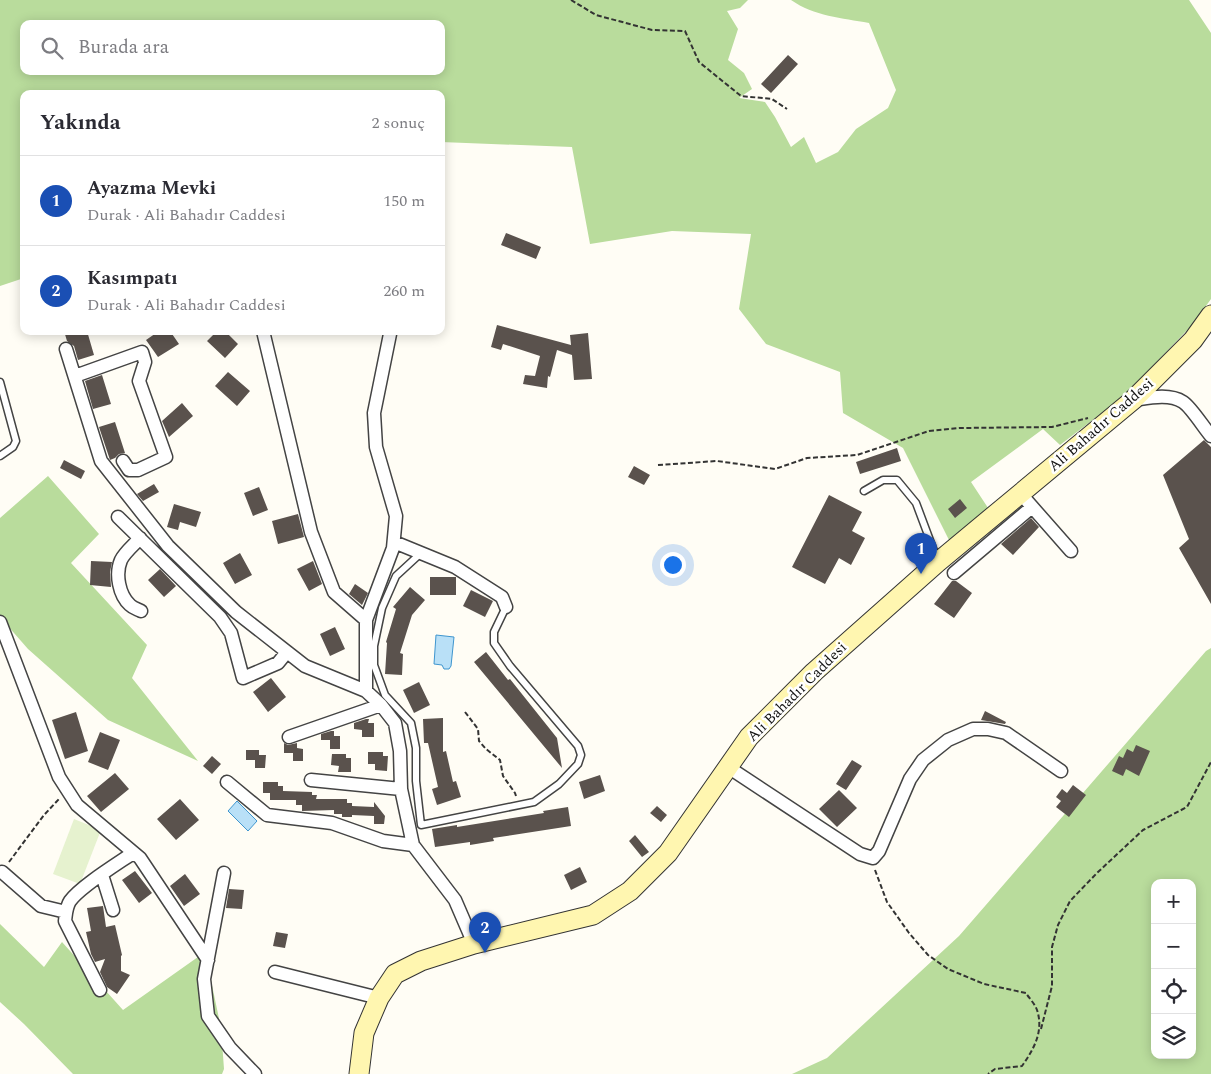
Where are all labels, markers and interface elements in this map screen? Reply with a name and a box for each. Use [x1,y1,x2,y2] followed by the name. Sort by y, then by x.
[20,20,445,75] search box
[78,33,169,62] text: Burada ara
[38,34,66,62] icon: search
[40,107,121,139] text: Yakında
[371,111,425,135] text: 2 sonuç
[87,174,216,203] text: Ayazma Mevki
[52,189,60,213] text: 1
[383,189,425,213] text: 150 m
[87,203,286,227] text: Durak · Ali Bahadır Caddesi
[87,264,178,293] text: Kasımpatı
[52,279,60,303] text: 2
[383,279,425,303] text: 260 m
[87,293,286,317] text: Durak · Ali Bahadır Caddesi
[1043,373,1159,477] street label: Ali Bahadır Caddesi
[905,533,937,574] pin: 1
[660,552,686,578] your location
[742,637,852,747] street label: Ali Bahadır Caddesi
[1151,879,1196,1059] map controls
[1151,879,1196,924] button: +
[469,912,501,953] pin: 2
[1151,924,1196,969] button: −
[1151,969,1196,1014] button: locate
[1151,1014,1196,1059] button: layers

